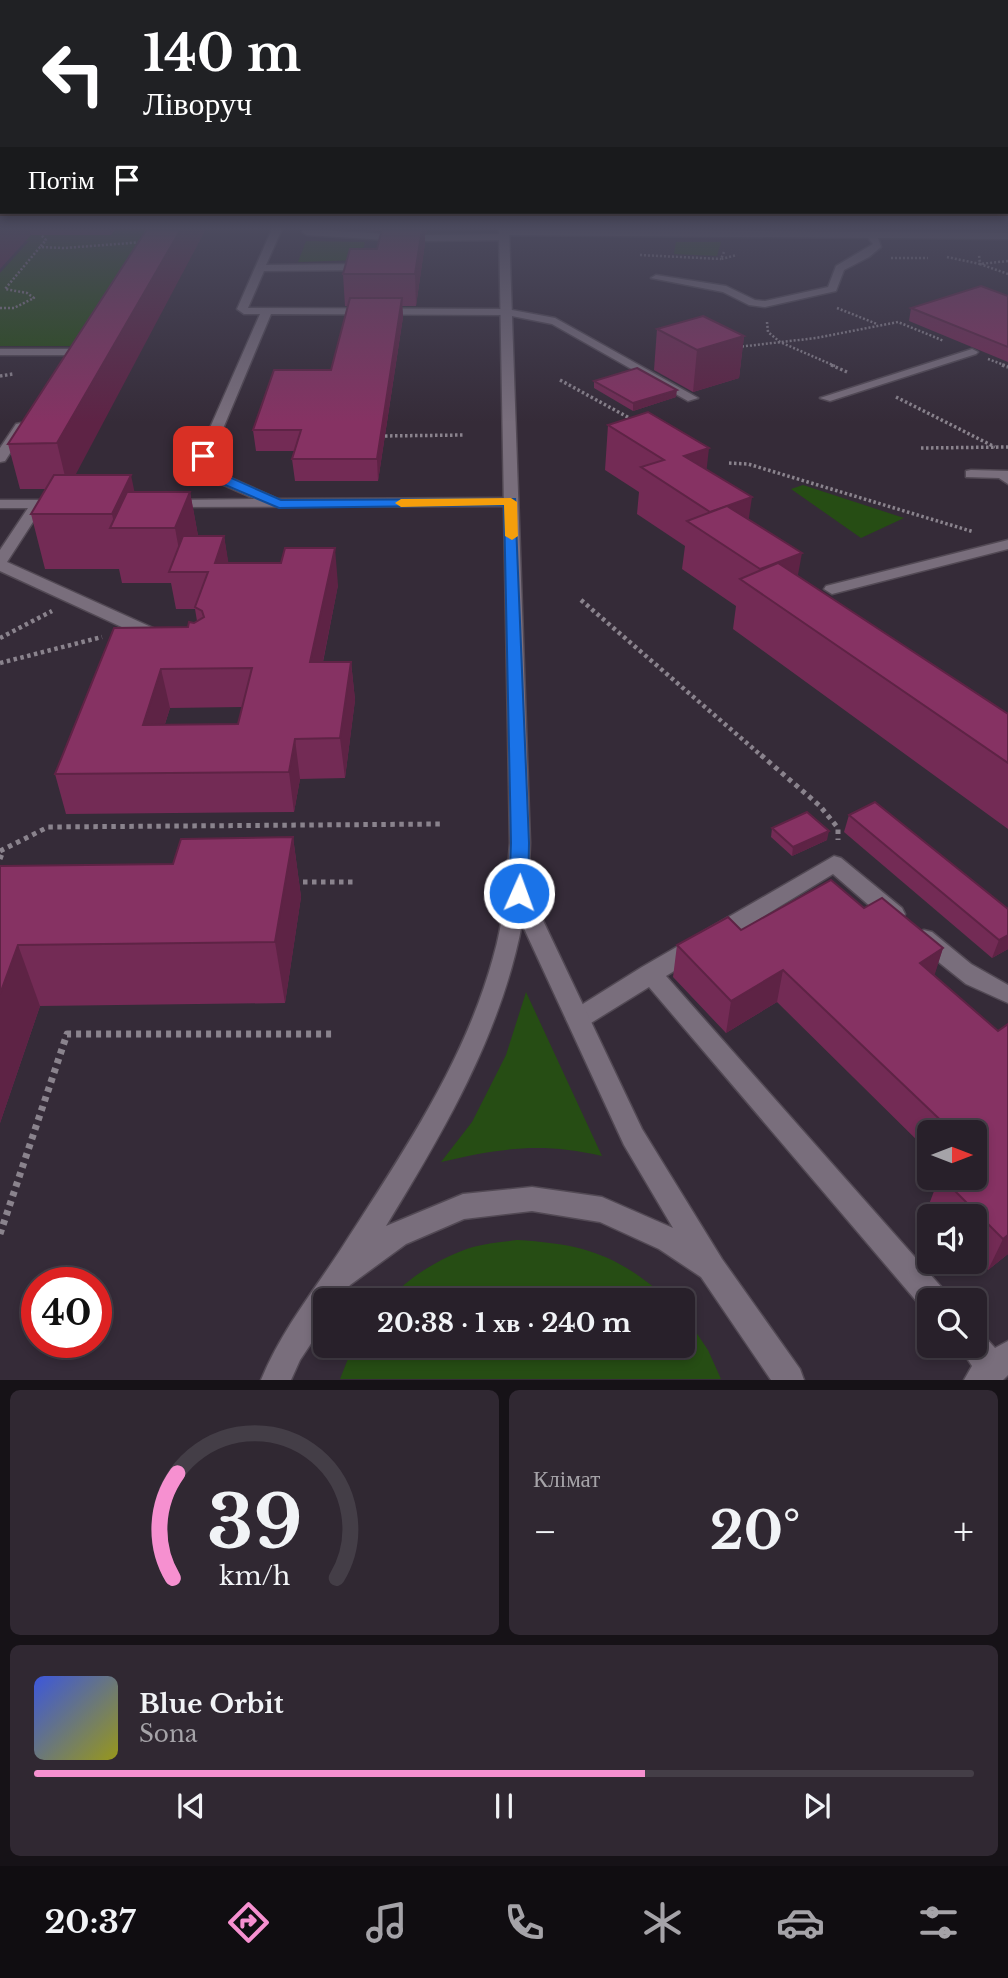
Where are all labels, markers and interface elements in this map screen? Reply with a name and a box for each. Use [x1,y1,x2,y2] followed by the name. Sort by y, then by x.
[143,23,301,84] text: 140 m
[28,28,119,119] icon: left
[143,84,252,124] text: Ліворуч
[108,161,146,199] icon: arrive
[28,164,94,196] text: Потім
[173,426,233,486] pin
[184,437,222,475] icon: arrive
[482,856,556,930] position arrow
[917,1120,987,1190] north arrow
[917,1120,987,1358] map controls
[917,1204,987,1274] button: sound
[21,1267,112,1358] speed limit sign: 40
[917,1288,987,1358] button: search
[377,1307,631,1339] text: 20:38 · 1 хв · 240 m
[533,1465,600,1493] text: Клімат
[207,1478,302,1569] text: 39
[710,1499,800,1563] text: 20°
[533,1508,557,1555] text: −
[953,1508,974,1555] text: +
[219,1561,290,1592] text: km/h
[139,1688,284,1720] text: Blue Orbit
[139,1720,197,1748] text: Sona
[172,1787,210,1825] icon: previous
[485,1787,523,1825] icon: pause
[798,1787,836,1825] icon: next
[224,1898,273,1947] icon: directions
[362,1898,411,1947] icon: music
[500,1898,549,1947] icon: phone
[638,1898,687,1947] icon: climate
[776,1898,825,1947] icon: car
[914,1898,963,1947] icon: filters
[45,1902,135,1942] text: 20:37

